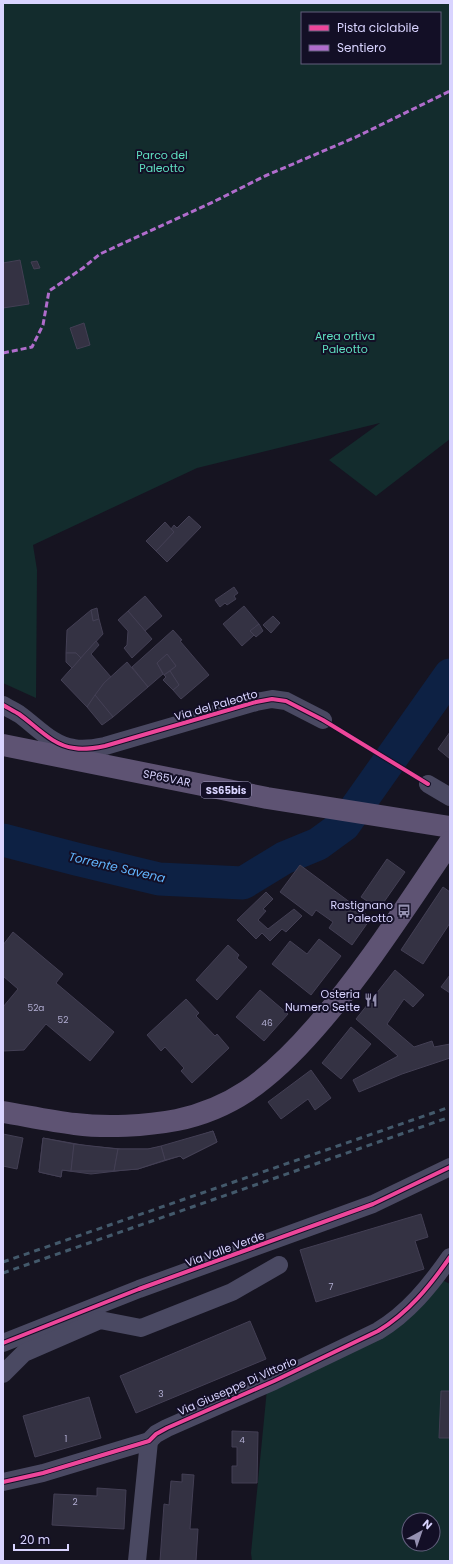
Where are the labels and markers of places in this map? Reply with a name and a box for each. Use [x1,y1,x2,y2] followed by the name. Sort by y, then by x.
[330,897,393,926] place label: Rastignano Paleotto
[396,903,412,919] bus stop icon: Rastignano Paleotto
[285,986,360,1015] place label: Osteria Numero Sette
[363,992,379,1008] restaurant icon: Osteria Numero Sette

